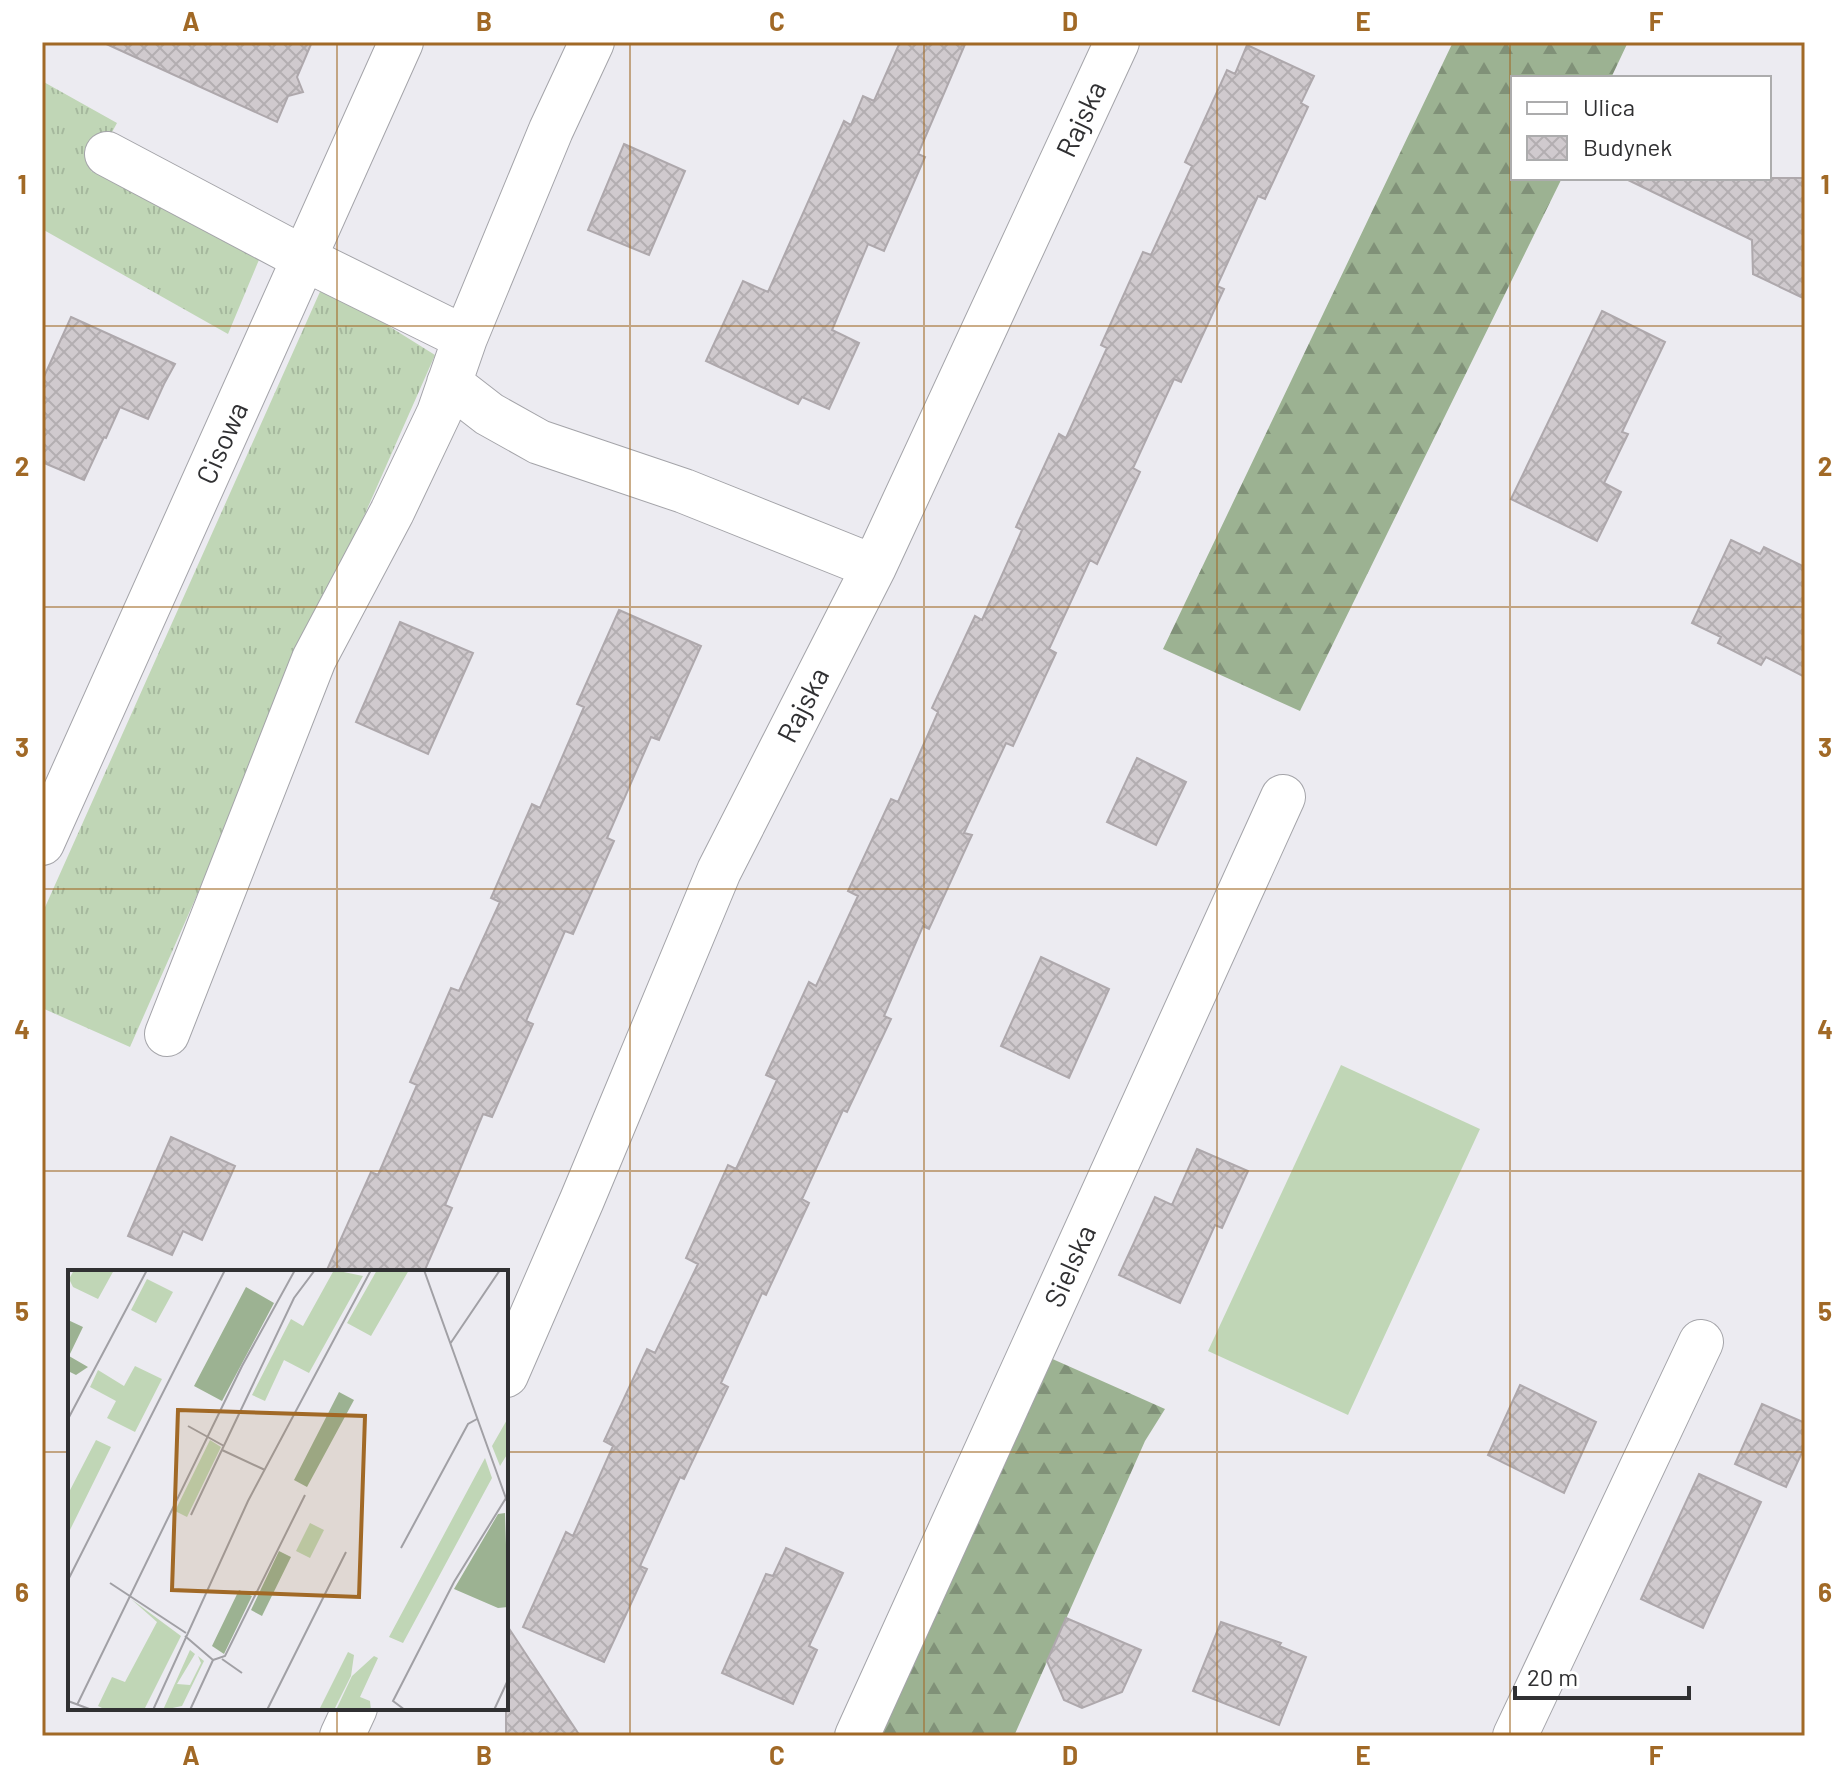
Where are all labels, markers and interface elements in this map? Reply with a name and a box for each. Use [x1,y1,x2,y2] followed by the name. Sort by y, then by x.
[182,5,200,36] text: A
[476,5,492,36] text: B
[769,5,785,36] text: C
[1062,5,1078,36] text: D
[1355,5,1371,36] text: E
[1649,5,1664,36] text: F
[1048,75,1112,162] street label: Rajska
[1511,76,1771,180] legend
[1583,92,1635,121] text: Ulica
[1583,132,1672,161] text: Budynek
[17,168,27,199] text: 1
[1820,168,1830,199] text: 1
[188,396,254,489] street label: Cisowa
[15,450,29,481] text: 2
[1818,450,1832,481] text: 2
[769,661,835,748] street label: Rajska
[15,731,29,762] text: 3
[1818,731,1832,762] text: 3
[14,1013,30,1044] text: 4
[1817,1013,1833,1044] text: 4
[1036,1219,1102,1312] street label: Sielska
[68,1270,508,1710] inset map
[15,1295,29,1326] text: 5
[1818,1295,1832,1326] text: 5
[15,1576,29,1607] text: 6
[1818,1576,1832,1607] text: 6
[1515,1650,1689,1700] scale bar
[1527,1662,1578,1691] text: 20 m
[182,1739,200,1770] text: A
[476,1739,492,1770] text: B
[769,1739,785,1770] text: C
[1062,1739,1078,1770] text: D
[1355,1739,1371,1770] text: E
[1649,1739,1664,1770] text: F

